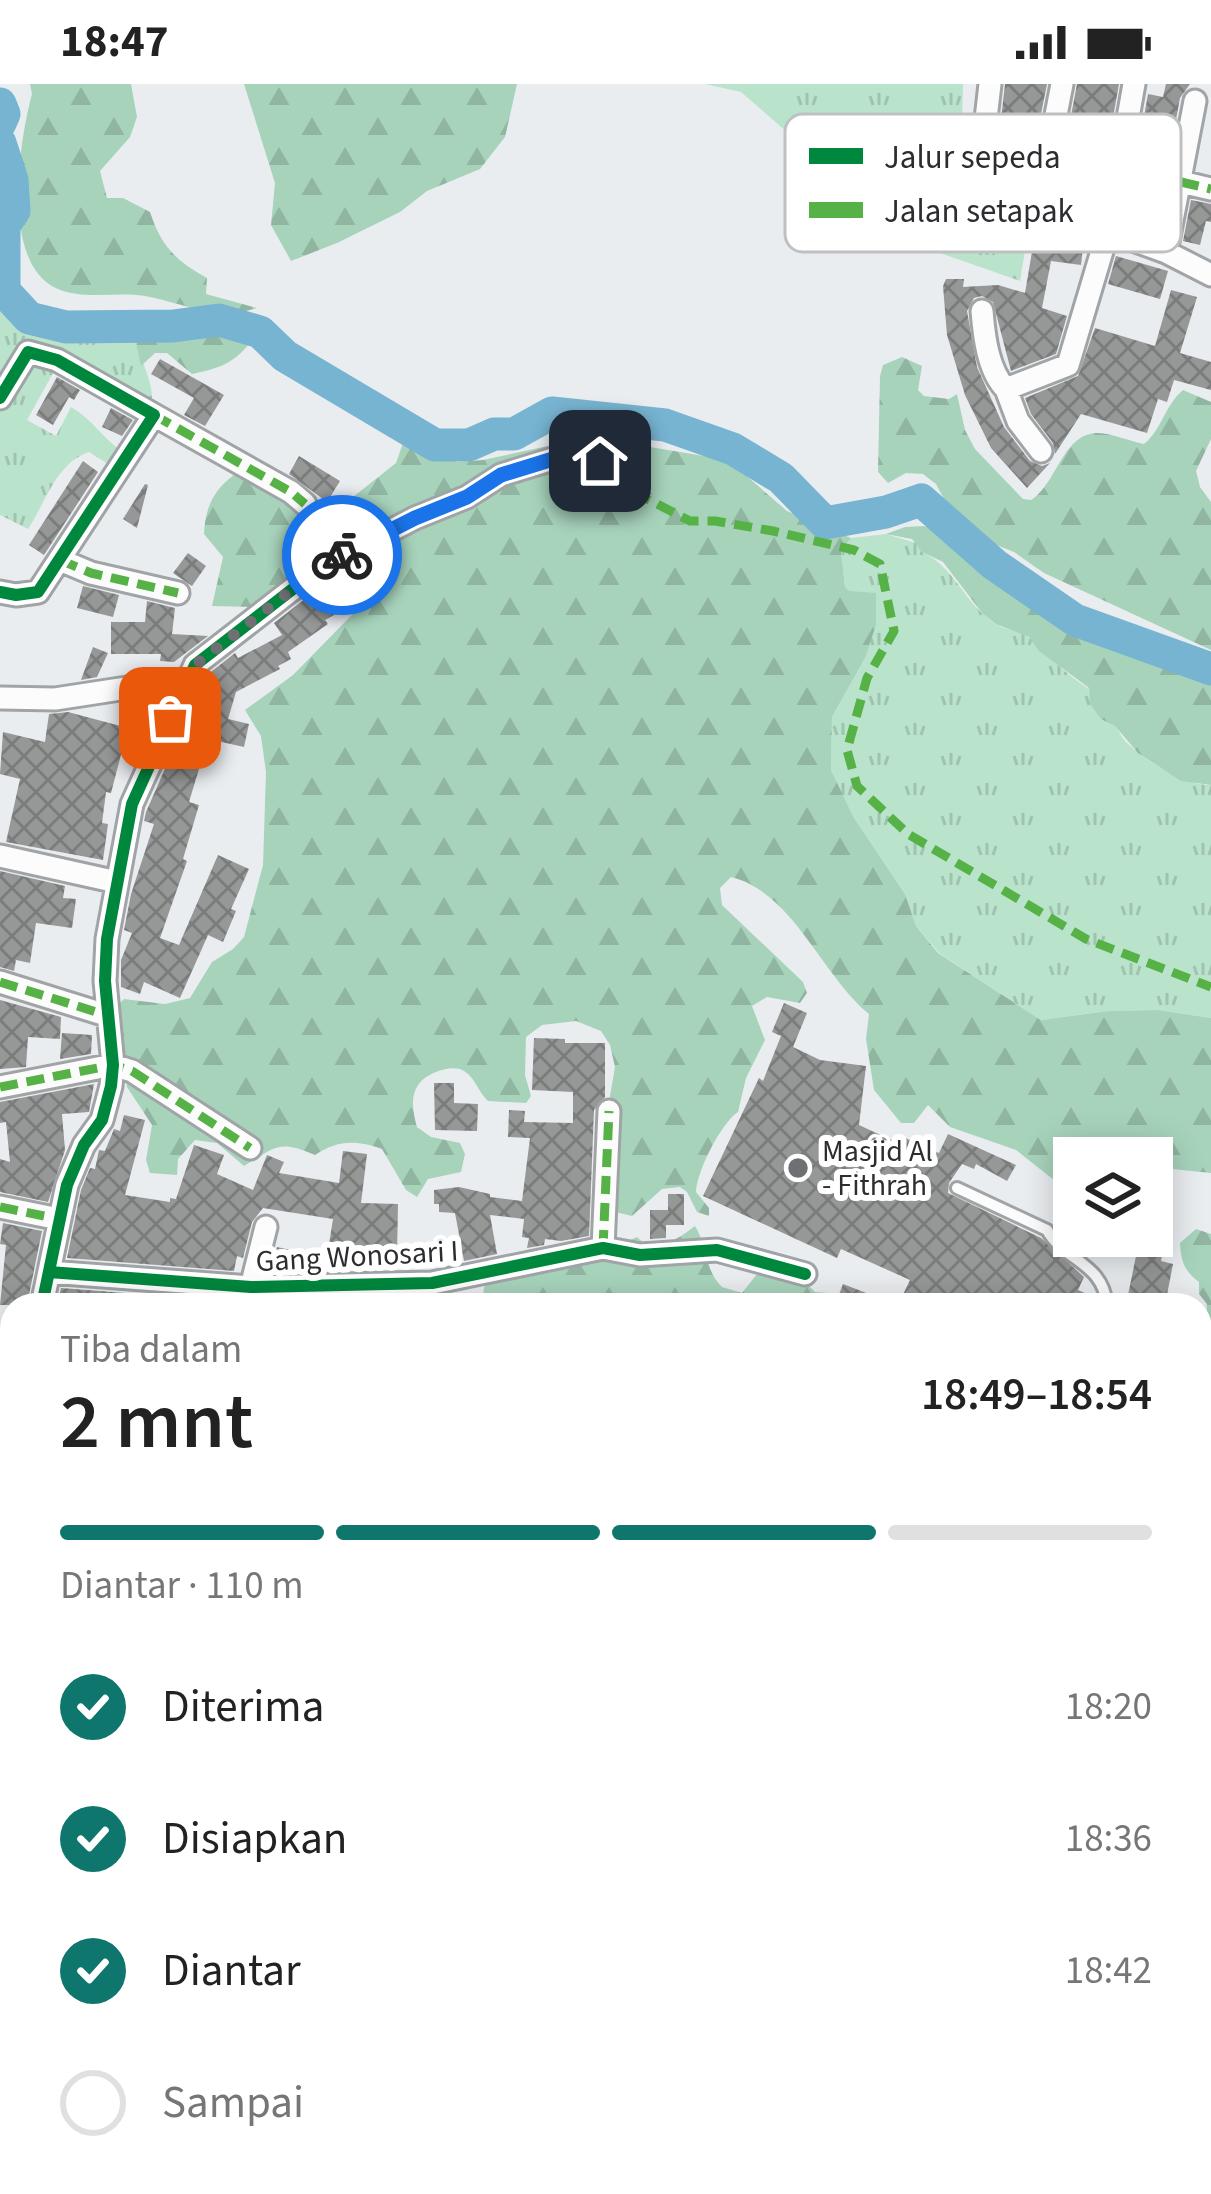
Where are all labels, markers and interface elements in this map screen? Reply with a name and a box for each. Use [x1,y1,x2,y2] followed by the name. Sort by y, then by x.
[60,10,169,74] text: 18:47
[785,114,1181,252] legend
[884,134,1061,181] text: Jalur sepeda
[884,188,1075,235] text: Jalan setapak
[549,410,651,512] pin
[567,428,633,494] icon: home
[282,495,402,615] courier
[309,522,375,588] icon: bike
[119,667,221,769] pin
[137,685,203,751] icon: bag
[822,1130,933,1207] place label: Masjid Al - Fithrah
[1053,1137,1173,1257] map controls
[1053,1137,1173,1257] button: layers
[785,1155,811,1181] marker: Masjid Al - Fithrah
[255,1230,460,1283] street label: Gang Wonosari I
[60,1322,242,1378] text: Tiba dalam
[921,1363,1152,1427] text: 18:49–18:54
[60,1367,253,1478] text: 2 mnt
[60,1558,304,1614] text: Diantar · 110 m
[60,1674,126,1740] icon: check
[162,1675,324,1739] text: Diterima
[1065,1679,1152,1735] text: 18:20
[60,1806,126,1872] icon: check
[162,1807,347,1871] text: Disiapkan
[1065,1811,1152,1867] text: 18:36
[60,1938,126,2004] icon: check
[162,1939,301,2003] text: Diantar
[1065,1943,1152,1999] text: 18:42
[162,2071,304,2135] text: Sampai

